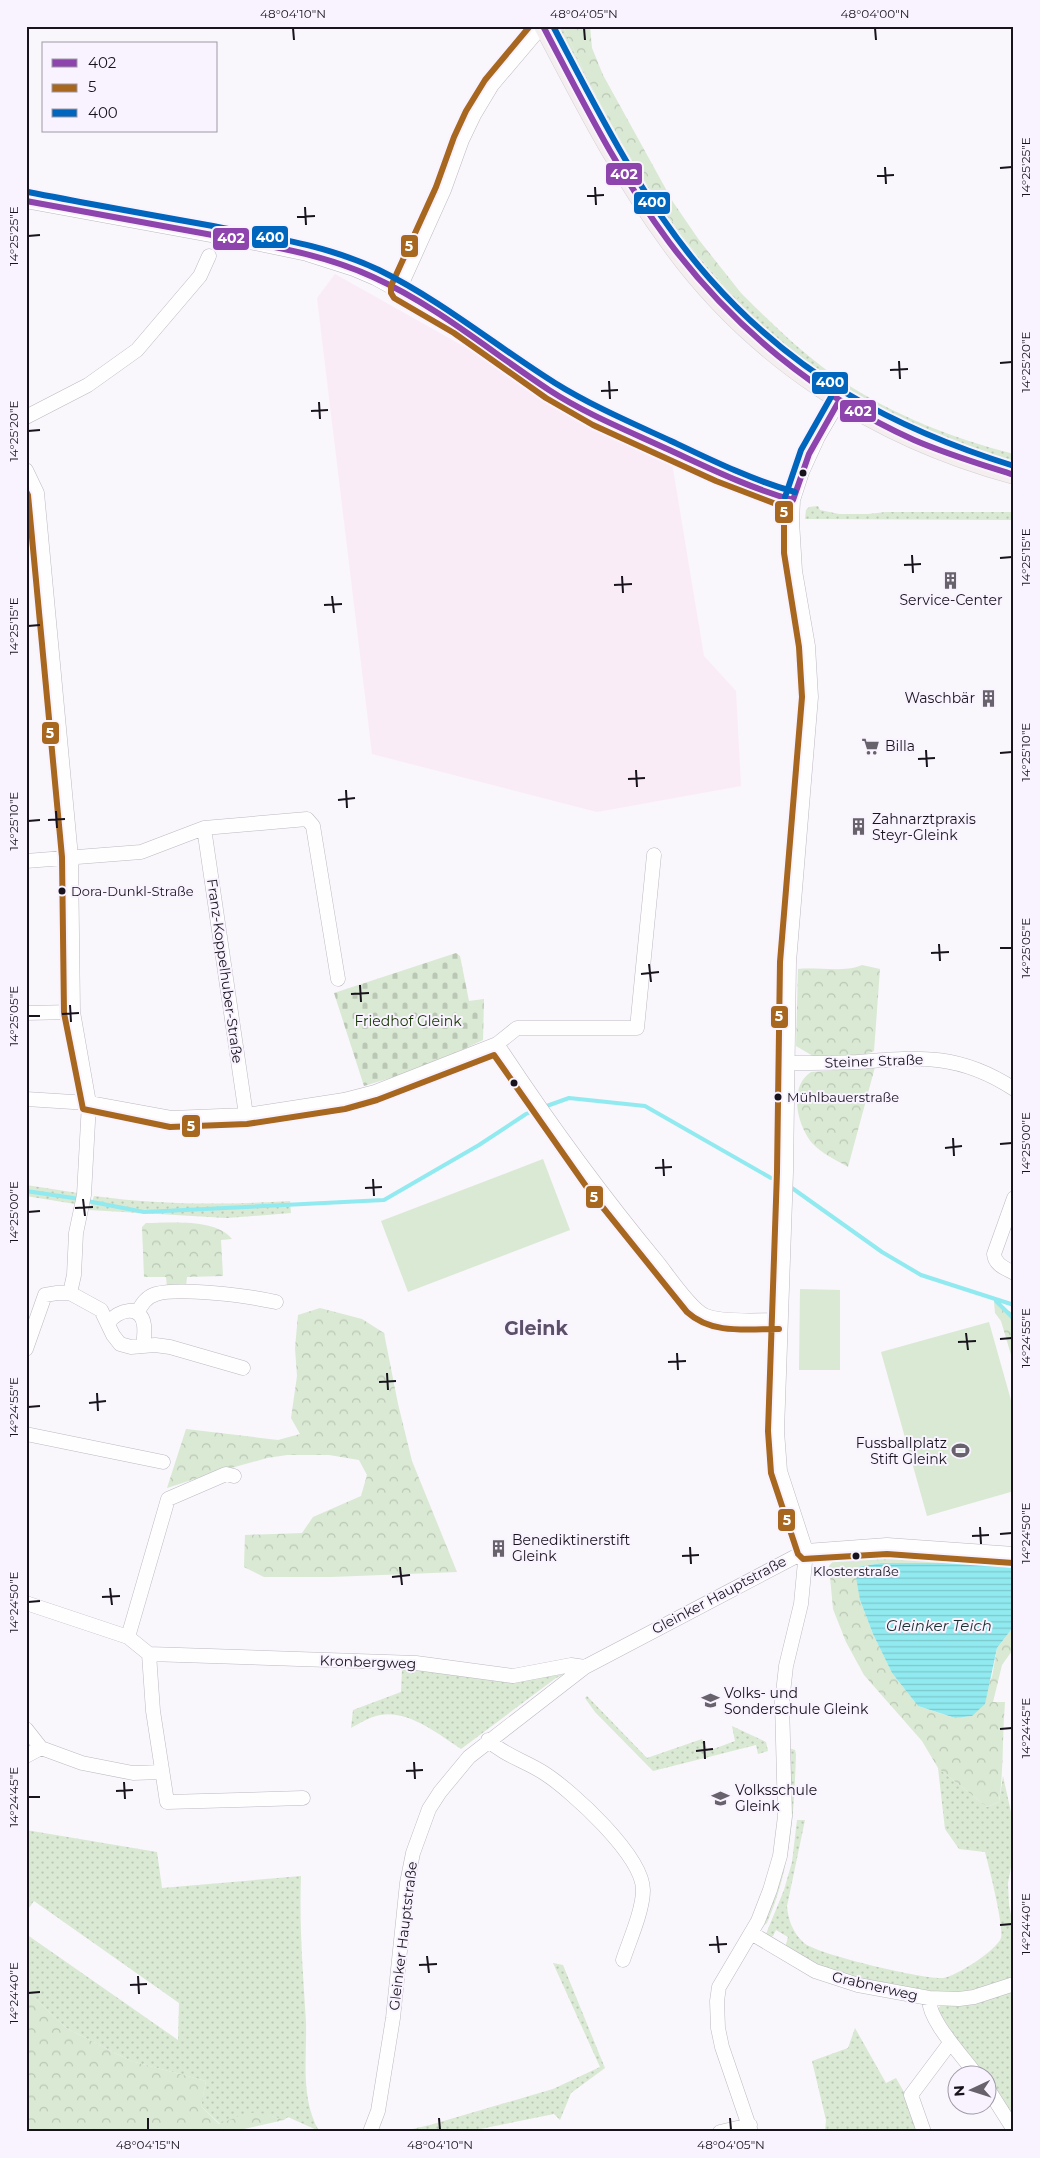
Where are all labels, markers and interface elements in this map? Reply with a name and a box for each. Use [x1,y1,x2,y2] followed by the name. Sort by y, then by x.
[260,6,326,21] text: 48°04'10"N
[550,6,618,21] text: 48°04'05"N
[840,6,910,21] text: 48°04'00"N
[42,42,218,132] legend
[88,53,116,72] text: 402
[88,77,97,96] text: 5
[88,103,118,122] text: 400
[1018,137,1033,197] text: 14°25'25"E
[605,162,643,186] line badge: 402
[610,165,638,183] text: 402
[633,191,671,215] line badge: 400
[638,193,666,211] text: 400
[6,206,21,266] text: 14°25'25"E
[251,225,289,249] line badge: 400
[212,227,250,251] line badge: 402
[256,228,284,246] text: 400
[217,229,245,247] text: 402
[400,234,419,258] line badge: 5
[405,237,413,255] text: 5
[1018,332,1033,392] text: 14°25'20"E
[811,371,849,395] line badge: 400
[816,373,844,391] text: 400
[839,399,877,423] line badge: 402
[6,401,21,461] text: 14°25'20"E
[844,402,872,420] text: 402
[798,468,808,478] unlabelled marker
[774,500,794,524] line badge: 5
[780,503,788,521] text: 5
[1018,528,1033,586] text: 14°25'15"E
[941,570,961,590] building icon: Service-Center
[899,591,1003,609] place label: Service-Center
[6,597,21,655] text: 14°25'15"E
[979,688,999,708] building icon: Waschbär
[905,689,975,707] place label: Waschbär
[41,721,60,745] line badge: 5
[1018,723,1033,781] text: 14°25'10"E
[46,724,54,742] text: 5
[861,736,881,756] supermarket icon: Billa
[885,737,915,755] place label: Billa
[6,792,21,850] text: 14°25'10"E
[872,810,976,844] place label: Zahnarztpraxis Steyr-Gleink
[848,817,868,837] building icon: Zahnarztpraxis Steyr-Gleink
[203,878,247,1064] street label: Franz-Koppelhuber-Straße
[71,883,194,899] place label: Dora-Dunkl-Straße
[57,886,67,896] marker: Dora-Dunkl-Straße
[1018,918,1033,978] text: 14°25'05"E
[6,986,21,1046] text: 14°25'05"E
[770,1005,789,1029] line badge: 5
[775,1007,783,1025] text: 5
[354,1012,462,1030] park label: Friedhof Gleink
[824,1050,924,1072] street label: Steiner Straße
[509,1078,519,1088] unlabelled marker
[787,1089,899,1105] place label: Mühlbauerstraße
[773,1092,783,1102] marker: Mühlbauerstraße
[1018,1112,1033,1174] text: 14°25'00"E
[181,1114,201,1138] line badge: 5
[187,1117,195,1135] text: 5
[6,1181,21,1243] text: 14°25'00"E
[585,1185,604,1209] line badge: 5
[590,1188,598,1206] text: 5
[1018,1308,1033,1368] text: 14°24'55"E
[504,1317,568,1340] district label: Gleink
[6,1377,21,1437] text: 14°24'55"E
[856,1434,948,1468] place label: Fussballplatz Stift Gleink
[951,1441,971,1461] sports icon: Fussballplatz Stift Gleink
[1018,1502,1033,1564] text: 14°24'50"E
[777,1508,796,1532] line badge: 5
[783,1511,791,1529] text: 5
[512,1531,631,1565] place label: Benediktinerstift Gleink
[488,1538,508,1558] building icon: Benediktinerstift Gleink
[851,1551,861,1561] marker: Klosterstraße
[649,1552,789,1638] street label: Gleinker Hauptstraße
[813,1563,899,1579] place label: Klosterstraße
[6,1571,21,1633] text: 14°24'50"E
[886,1616,992,1635] water label: Gleinker Teich
[319,1651,417,1673] street label: Kronbergweg
[724,1684,869,1718] place label: Volks- und Sonderschule Gleink
[700,1691,720,1711] school or university icon: Volks- und Sonderschule Gleink
[1018,1698,1033,1758] text: 14°24'45"E
[6,1767,21,1827] text: 14°24'45"E
[735,1781,817,1815] place label: Volksschule Gleink
[711,1788,731,1808] school or university icon: Volksschule Gleink
[385,1860,421,2012] street label: Gleinker Hauptstraße
[1018,1893,1033,1955] text: 14°24'40"E
[6,1962,21,2024] text: 14°24'40"E
[830,1967,920,2005] street label: Grabnerweg
[948,2066,998,2116] north arrow
[950,2085,968,2097] text: N
[116,2137,180,2152] text: 48°04'15"N
[407,2137,473,2152] text: 48°04'10"N
[697,2137,765,2152] text: 48°04'05"N

